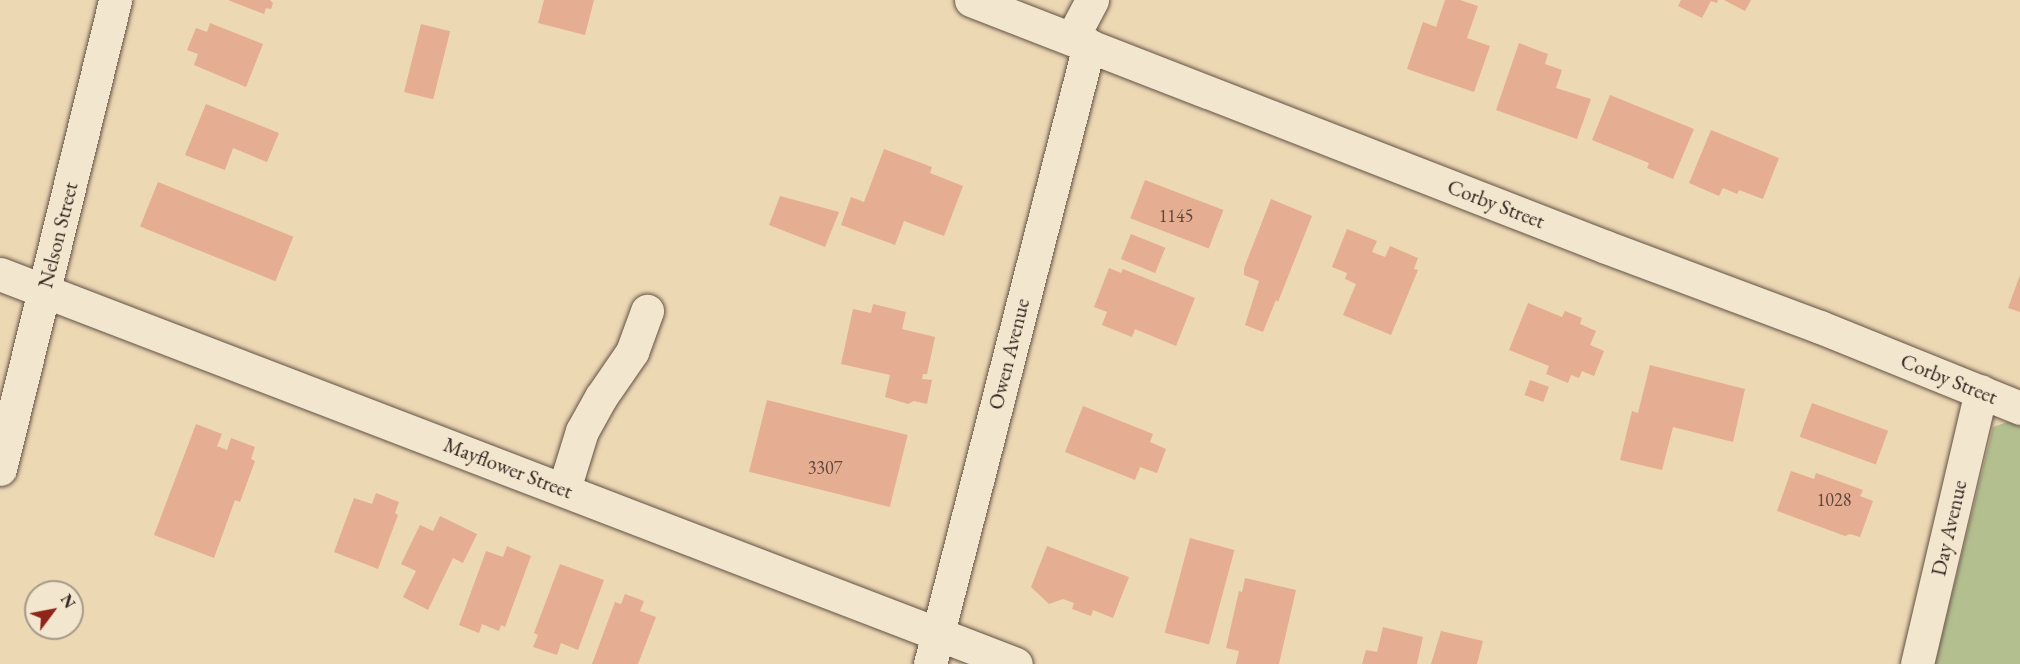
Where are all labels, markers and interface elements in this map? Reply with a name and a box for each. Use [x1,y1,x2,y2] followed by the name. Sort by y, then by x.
[1444,174,1548,234] street label: Corby Street
[33,179,83,291] street label: Nelson Street
[1159,205,1193,227] house number: 1145
[983,296,1035,412] street label: Owen Avenue
[1897,348,2001,410] street label: Corby Street
[440,432,576,504] street label: Mayflower Street
[808,457,842,479] house number: 3307
[1926,478,1972,578] street label: Day Avenue
[1817,489,1851,511] house number: 1028
[24,580,84,640] north arrow
[56,590,80,612] text: N

